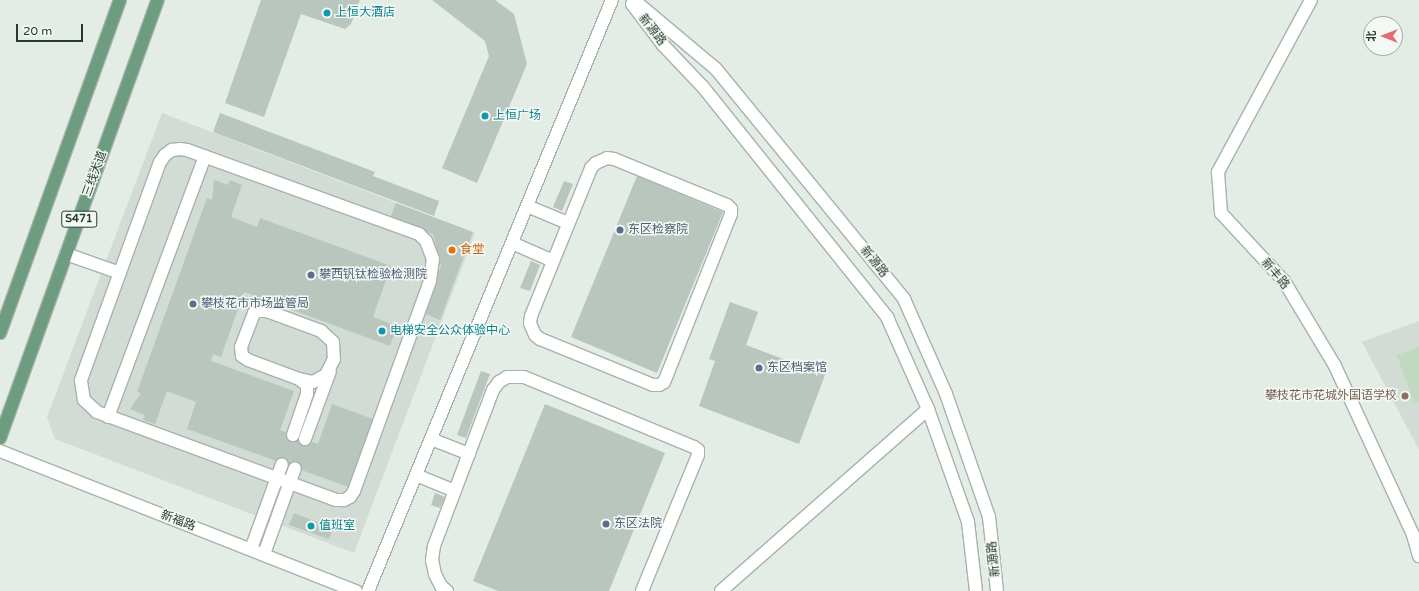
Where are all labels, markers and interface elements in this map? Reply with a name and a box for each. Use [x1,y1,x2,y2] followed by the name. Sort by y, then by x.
[335,6,395,20] place label: 上恒大酒店
[322,8,332,18] marker: 上恒大酒店
[635,11,669,49] street label: 新源路
[18,16,85,42] scale bar
[1363,16,1403,56] north arrow
[23,24,52,38] text: 20 m
[1365,31,1378,42] text: 北
[493,109,541,123] place label: 上恒广场
[480,111,490,121] marker: 上恒广场
[80,149,110,199] street label: 三线大道
[61,210,97,228] road number: S471
[628,223,688,237] place label: 东区检察院
[615,225,625,235] marker: 东区检察院
[460,243,484,257] place label: 食堂
[857,243,891,281] street label: 新源路
[447,245,457,255] marker: 食堂
[1258,256,1292,292] street label: 新丰路
[319,268,427,282] place label: 攀西钒钛检验检测院
[306,270,316,280] marker: 攀西钒钛检验检测院
[201,297,309,311] place label: 攀枝花市市场监管局
[188,299,198,309] marker: 攀枝花市市场监管局
[390,324,510,338] place label: 电梯安全公众体验中心
[377,326,387,336] marker: 电梯安全公众体验中心
[767,361,827,375] place label: 东区档案馆
[754,363,764,373] marker: 东区档案馆
[1265,389,1397,403] place label: 攀枝花市花城外国语学校
[1400,391,1410,401] marker: 攀枝花市花城外国语学校
[159,508,197,534] street label: 新福路
[614,517,662,531] place label: 东区法院
[319,519,355,533] place label: 值班室
[601,519,611,529] marker: 东区法院
[306,521,316,531] marker: 值班室
[985,540,1003,578] street label: 新源路

